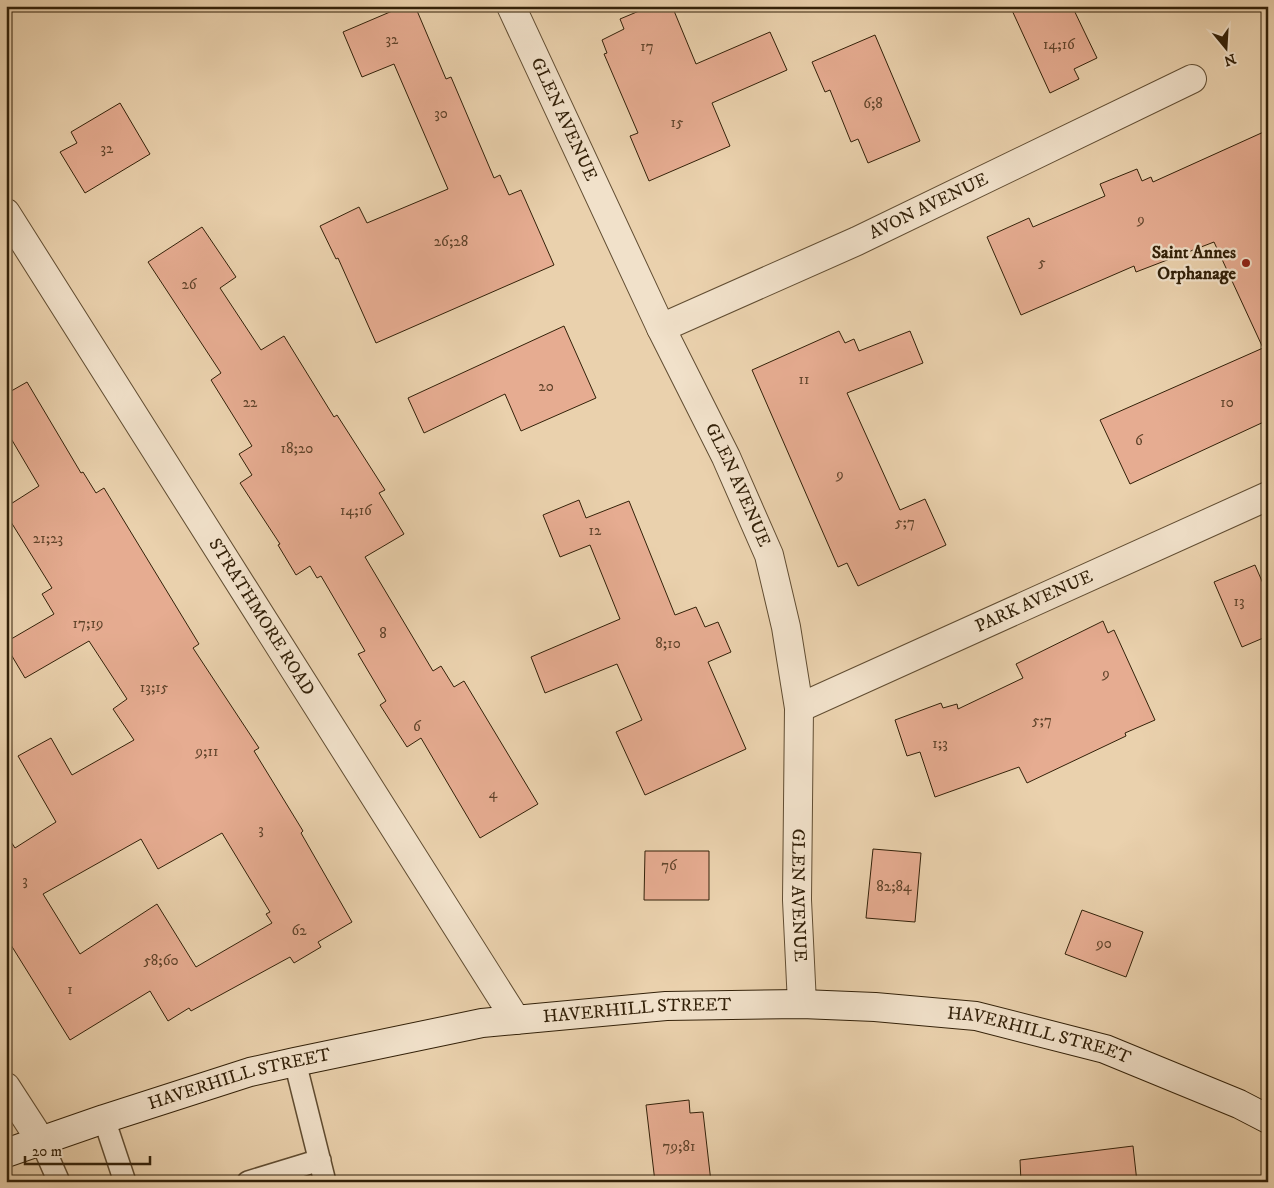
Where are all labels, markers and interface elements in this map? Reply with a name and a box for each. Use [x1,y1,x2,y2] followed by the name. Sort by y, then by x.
[1202,22,1252,72] north arrow
[386,30,399,49] house number: 32
[1043,35,1076,54] house number: 14;16
[640,37,654,56] house number: 17
[1221,49,1238,70] text: N
[526,54,602,185] street label: GLEN AVENUE
[863,94,883,113] house number: 6;8
[434,104,448,123] house number: 30
[671,113,684,132] house number: 15
[101,139,114,158] house number: 32
[865,168,992,245] street label: AVON AVENUE
[1136,210,1145,229] house number: 9
[434,232,468,251] house number: 26;28
[1152,242,1237,285] place label: Saint Annes Orphanage
[1038,253,1046,272] house number: 5
[1240,257,1252,269] marker: Saint Annes Orphanage
[181,275,198,294] house number: 26
[798,370,810,389] house number: 11
[538,377,554,396] house number: 20
[243,393,258,412] house number: 22
[1220,393,1234,412] house number: 10
[700,420,775,551] street label: GLEN AVENUE
[1135,431,1144,450] house number: 6
[281,439,313,458] house number: 18;20
[835,465,844,484] house number: 9
[340,501,373,520] house number: 14;16
[895,513,915,532] house number: 5;7
[589,521,602,540] house number: 12
[33,529,63,548] house number: 21;23
[204,534,319,700] street label: STRATHMORE ROAD
[972,566,1096,638] street label: PARK AVENUE
[1233,592,1245,611] house number: 13
[73,614,103,633] house number: 17;19
[379,624,387,643] house number: 8
[655,634,681,653] house number: 8;10
[1101,664,1110,683] house number: 9
[140,678,169,697] house number: 13;15
[1032,711,1052,730] house number: 5;7
[413,717,422,736] house number: 6
[932,734,948,753] house number: 1;3
[195,742,218,761] house number: 9;11
[489,784,498,803] house number: 4
[258,820,264,839] house number: 3
[786,828,811,963] street label: GLEN AVENUE
[661,856,678,875] house number: 76
[22,871,28,890] house number: 3
[876,877,912,896] house number: 82;84
[291,921,307,940] house number: 62
[1095,934,1112,953] house number: 90
[143,951,179,970] house number: 58;60
[67,980,73,999] house number: 1
[542,994,732,1028] street label: HAVERHILL STREET
[946,1002,1134,1069] street label: HAVERHILL STREET
[145,1044,333,1115] street label: HAVERHILL STREET
[25,1133,150,1165] scale bar
[663,1137,695,1156] house number: 79;81
[32,1142,62,1161] text: 20 m

